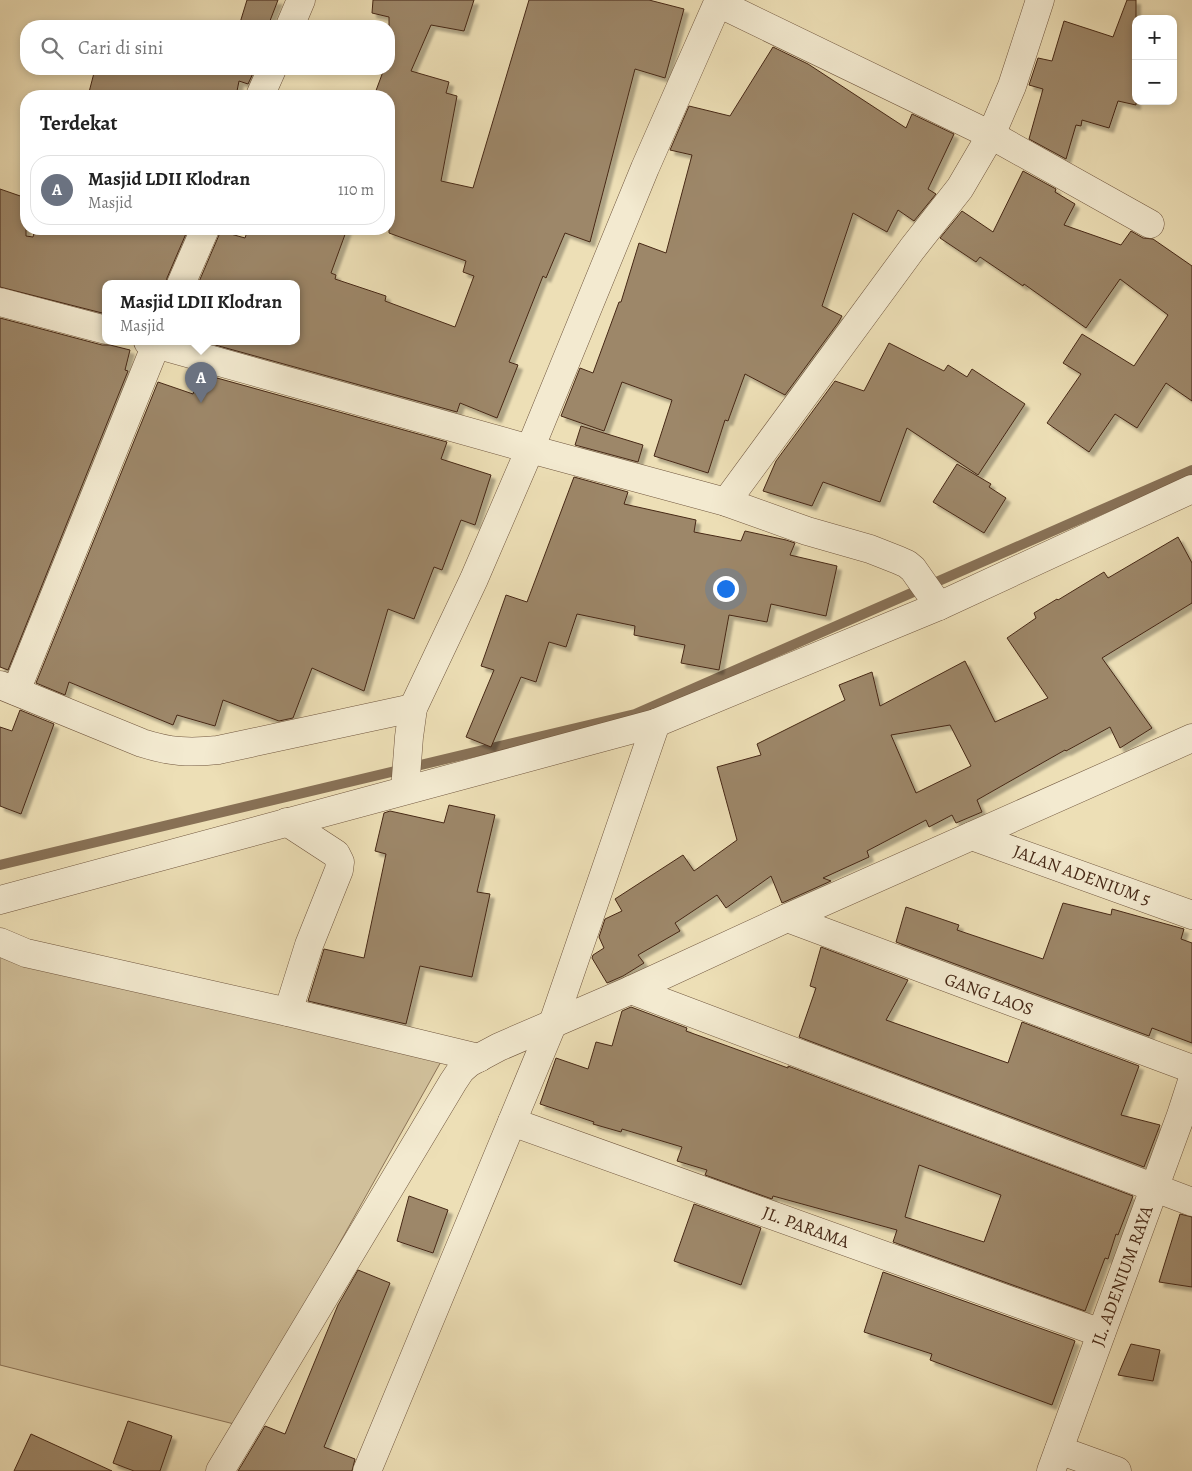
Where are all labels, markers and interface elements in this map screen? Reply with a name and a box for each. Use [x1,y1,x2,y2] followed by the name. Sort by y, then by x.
[1132,15,1177,105] map controls
[1132,15,1177,60] button: +
[20,20,395,75] search box
[38,34,66,62] icon: search
[78,35,163,61] text: Cari di sini
[1132,60,1177,105] button: −
[40,109,118,137] text: Terdekat
[88,166,250,192] text: Masjid LDII Klodran
[52,179,62,201] text: A
[338,179,374,201] text: 110 m
[88,192,132,214] text: Masjid
[102,280,300,345] popup
[120,289,282,315] text: Masjid LDII Klodran
[120,315,164,337] text: Masjid
[185,362,217,403] pin: A
[713,576,739,602] your location
[1010,839,1154,911] street label: JALAN ADENIUM 5
[941,967,1037,1021] street label: GANG LAOS
[759,1200,853,1254] street label: JL. PARAMA
[1085,1202,1159,1350] street label: JL. ADENIUM RAYA

